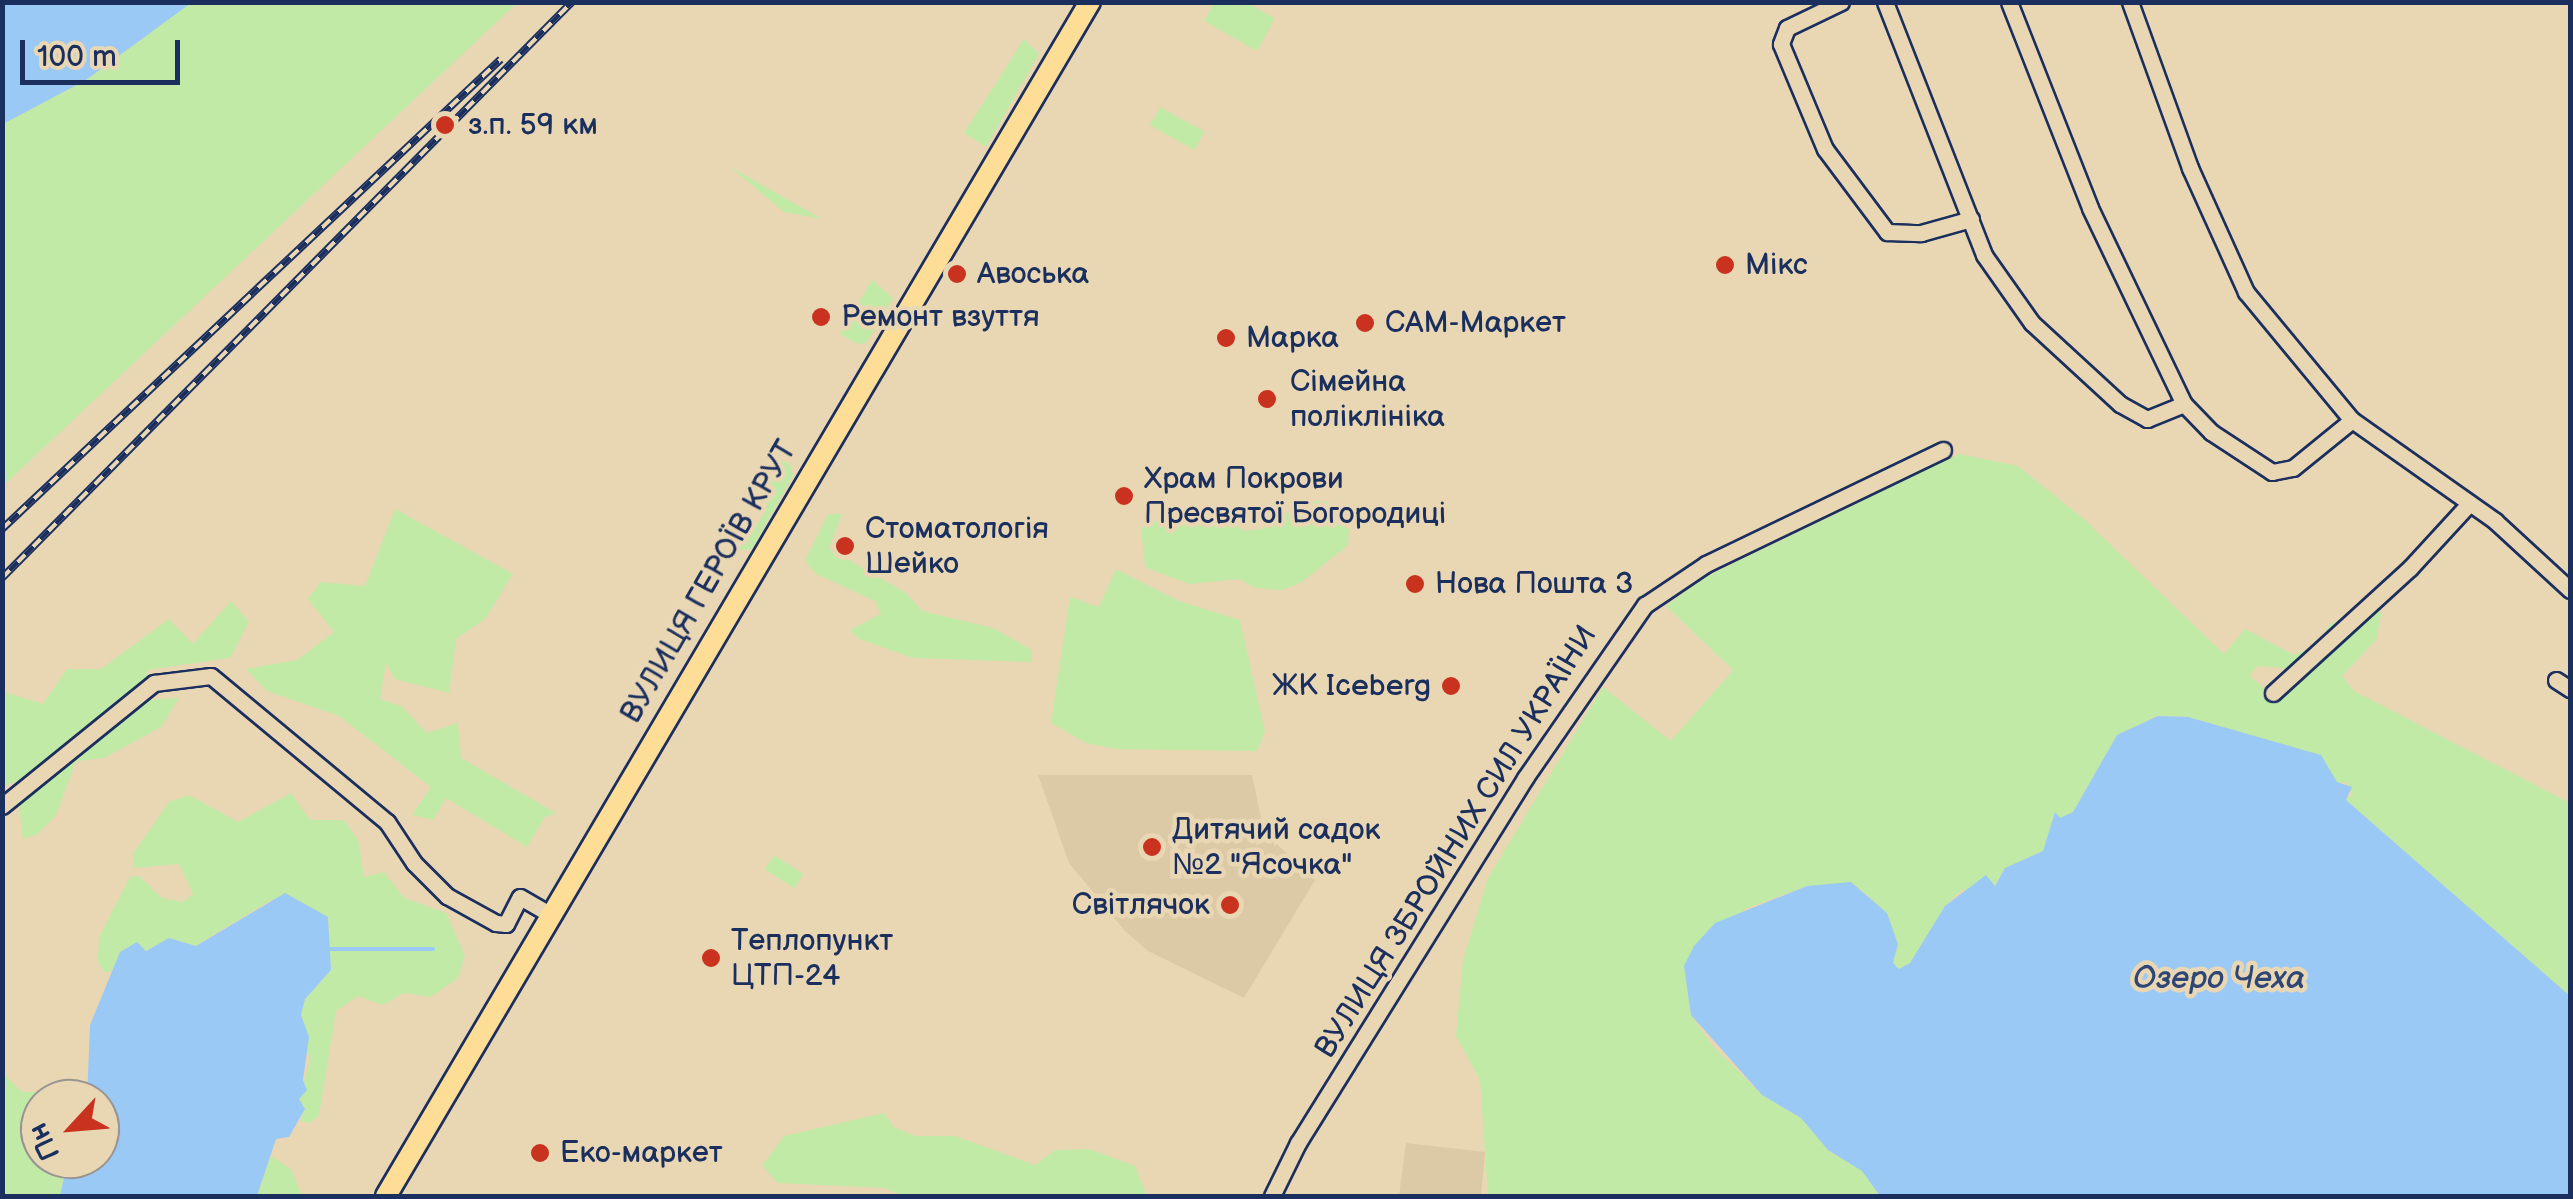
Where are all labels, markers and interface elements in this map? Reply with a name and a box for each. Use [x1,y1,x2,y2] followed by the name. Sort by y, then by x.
[25,20,185,82] scale bar
[37,39,117,75] text: 100 m
[468,107,598,143] place label: з.п. 59 км
[432,112,458,138] marker: з.п. 59 км
[1745,247,1808,283] place label: Мікс
[1714,254,1736,276] marker: Мікс
[977,256,1089,292] place label: Авоська
[946,263,968,285] marker: Авоська
[841,299,1040,335] place label: Ремонт взуття
[1385,305,1566,341] place label: САМ-Маркет
[810,306,832,328] marker: Ремонт взуття
[1354,312,1376,334] marker: САМ-Маркет
[1246,320,1339,356] place label: Марка
[1215,327,1237,349] marker: Марка
[1290,364,1445,434] place label: Сімейна поліклініка
[1254,386,1280,412] marker: Сімейна поліклініка
[613,434,805,730] street label: ВУЛИЦЯ ГЕРОЇВ КРУТ
[1144,461,1446,532] place label: Храм Покрови Пресвятої Богородиці
[1113,485,1135,507] marker: Храм Покрови Пресвятої Богородиці
[865,511,1049,582] place label: Стоматологія Шейко
[834,535,856,557] marker: Стоматологія Шейко
[1435,566,1633,602] place label: Нова Пошта 3
[1404,573,1426,595] marker: Нова Пошта 3
[1307,619,1605,1065] street label: ВУЛИЦЯ ЗБРОЙНИХ СИЛ УКРАЇНИ
[1272,668,1431,704] place label: ЖК Iceberg
[1440,675,1462,697] marker: ЖК Iceberg
[1172,812,1380,882] place label: Дитячий садок №2 "Ясочка"
[1141,836,1163,858] marker: Дитячий садок №2 "Ясочка"
[1072,887,1210,923] place label: Світлячок
[1219,894,1241,916] marker: Світлячок
[731,923,893,994] place label: Теплопункт ЦТП-24
[700,947,722,969] marker: Теплопункт ЦТП-24
[2133,960,2305,998] water label: Озеро Чеха
[20,1079,120,1179] north arrow
[21,1117,67,1166] text: Пн
[560,1135,723,1171] place label: Еко-маркет
[529,1142,551,1164] marker: Еко-маркет

